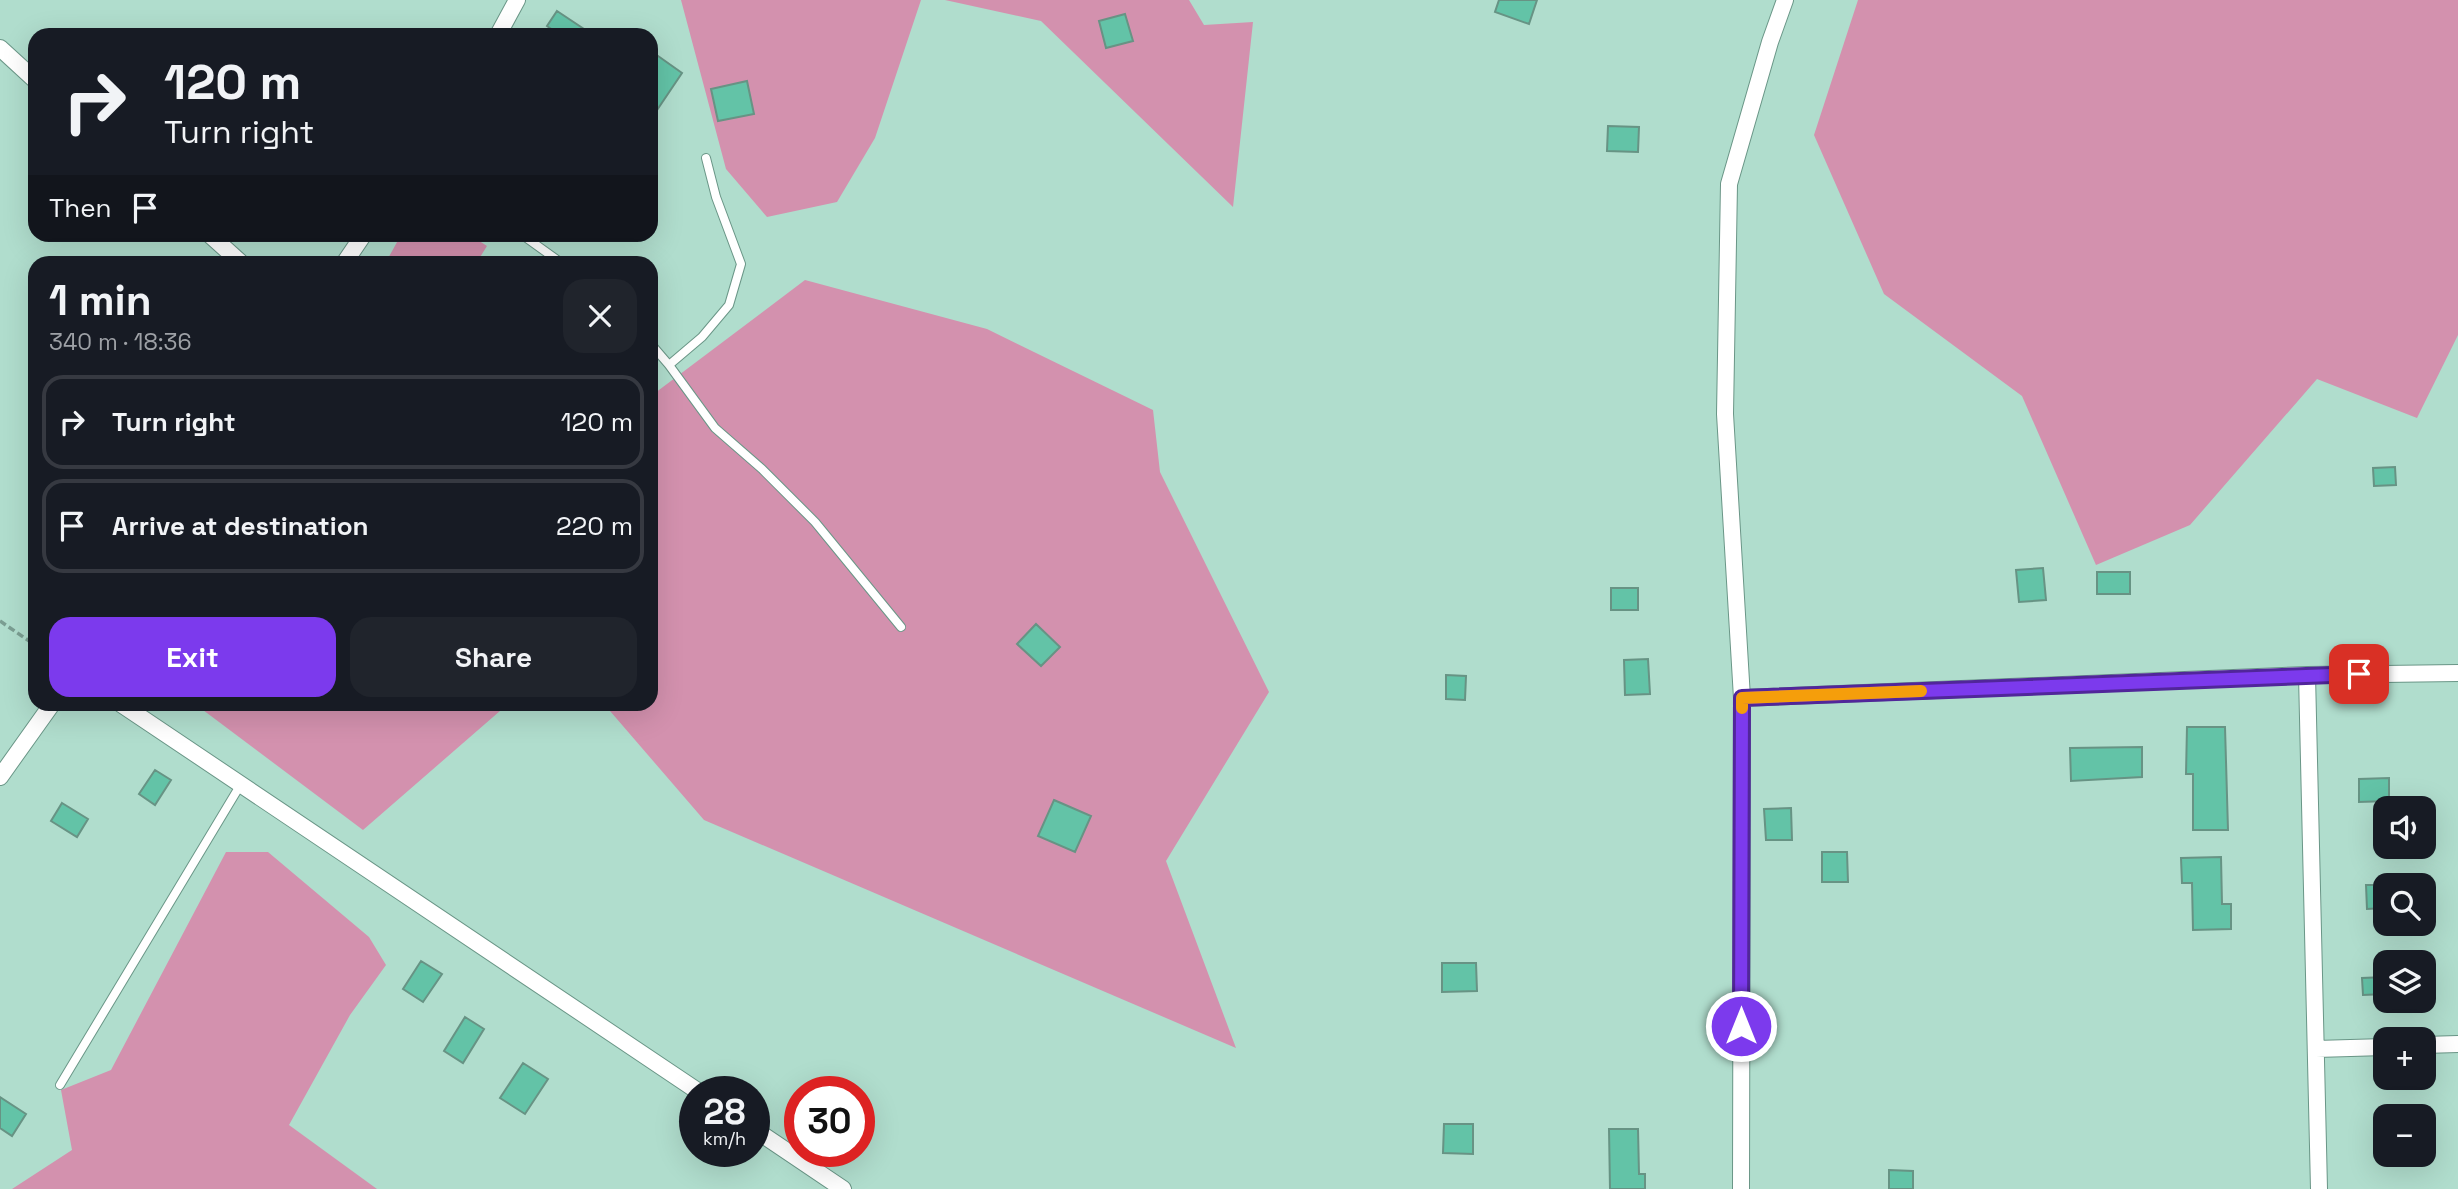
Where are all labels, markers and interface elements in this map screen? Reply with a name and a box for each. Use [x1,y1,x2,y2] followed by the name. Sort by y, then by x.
[164,51,301,113] text: 120 m
[49,56,140,147] icon: right
[164,112,314,152] text: Turn right
[126,189,164,227] icon: arrive
[49,191,112,225] text: Then
[49,274,152,327] text: 1 min
[563,279,637,353] button: close
[49,327,192,357] text: 340 m · 18:36
[53,403,91,441] icon: right
[112,405,236,439] text: Turn right
[561,405,633,439] text: 120 m
[53,507,91,545] icon: arrive
[112,509,369,543] text: Arrive at destination
[556,509,633,543] text: 220 m
[49,617,336,697] button: Exit
[350,617,637,697] button: Share
[2329,644,2389,704] pin
[2340,655,2378,693] icon: arrive
[2373,796,2436,1167] map controls
[2373,796,2436,859] button: sound
[2373,873,2436,936] button: search
[2373,950,2436,1013] button: layers
[1704,989,1778,1063] position arrow
[2373,1027,2436,1090] button: +
[784,1076,875,1167] speed limit sign: 30
[704,1090,745,1134] text: 28
[2373,1104,2436,1167] button: −
[703,1127,746,1150] text: km/h

